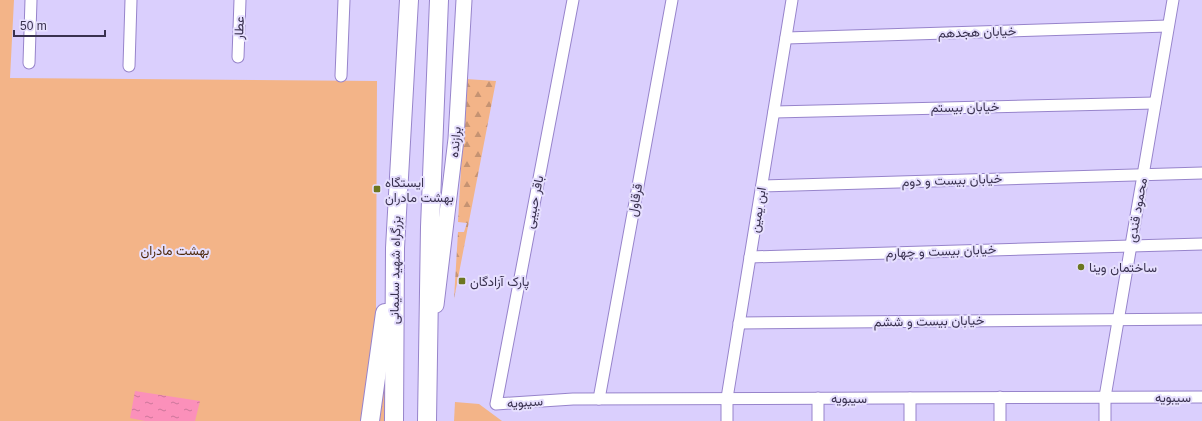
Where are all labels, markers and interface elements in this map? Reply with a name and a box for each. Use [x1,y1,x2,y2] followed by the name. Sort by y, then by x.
[14,12,105,38] scale bar
[231,16,248,41] street label: عطار
[20,19,47,33] text: 50 m
[937,23,1017,42] street label: خیابان هجدهم
[930,99,1000,116] street label: خیابان بیستم
[446,126,465,158] street label: برازنده
[901,171,1003,190] street label: خیابان بیست و دوم
[521,174,548,230] street label: باقر حبیبی
[385,175,454,206] place label: ایستگاه بهشت مادران
[1124,177,1151,244] street label: محمود قندی
[625,182,646,218] street label: قرقاول
[372,184,382,194] marker: ایستگاه بهشت مادران
[747,186,770,234] street label: ابن یمین
[387,215,404,324] street label: بزرگراه شهید سلیمانی
[885,242,997,262] street label: خیابان بیست و چهارم
[141,243,210,259] park label: بهشت مادران
[1089,260,1157,276] place label: ساختمان وینا
[1076,262,1086,272] marker: ساختمان وینا
[470,274,529,291] place label: پارک آزادگان
[457,276,467,286] marker: پارک آزادگان
[874,313,985,330] street label: خیابان بیست و ششم
[1155,390,1191,406] street label: سیبویه
[831,391,867,407] street label: سیبویه
[506,393,544,412] street label: سیبویه

